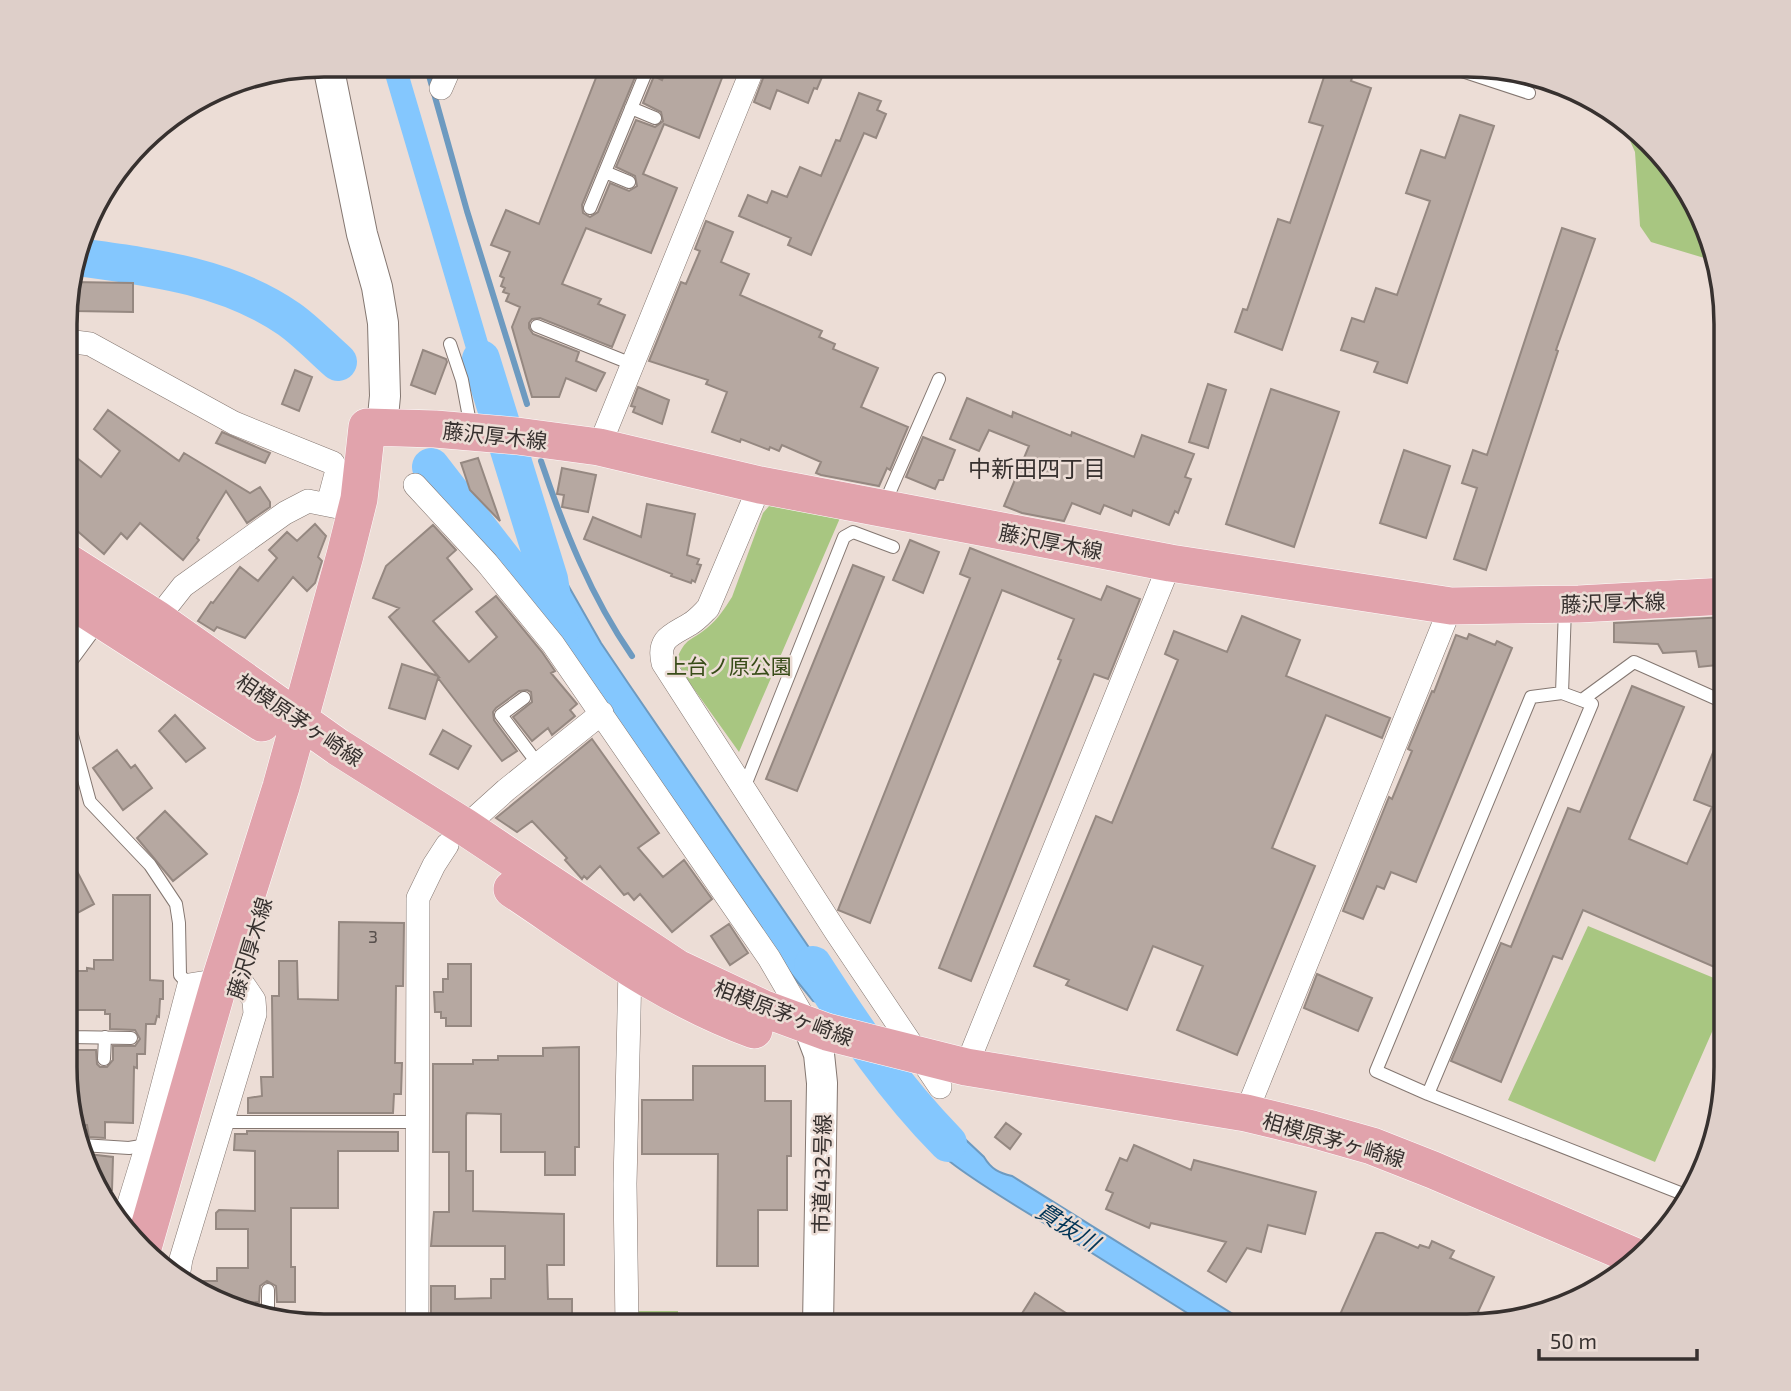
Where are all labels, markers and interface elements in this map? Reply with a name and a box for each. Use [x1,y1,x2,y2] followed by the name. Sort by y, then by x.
[441,417,549,453] street label: 藤沢厚木線
[968,454,1106,482] district label: 中新田四丁目
[997,519,1105,563] street label: 藤沢厚木線
[1560,588,1666,616] street label: 藤沢厚木線
[666,653,792,678] park label: 上台ノ原公園
[232,668,368,770] street label: 相模原茅ヶ崎線
[222,894,276,1002] street label: 藤沢厚木線
[368,925,378,947] house number: 3
[711,974,857,1050] street label: 相模原茅ヶ崎線
[1260,1107,1408,1171] street label: 相模原茅ヶ崎線
[807,1114,835,1234] street label: 市道432号線
[1031,1196,1107,1258] water label: 貫抜川
[1539,1318,1696,1362] scale bar
[1550,1328,1597,1353] text: 50 m

